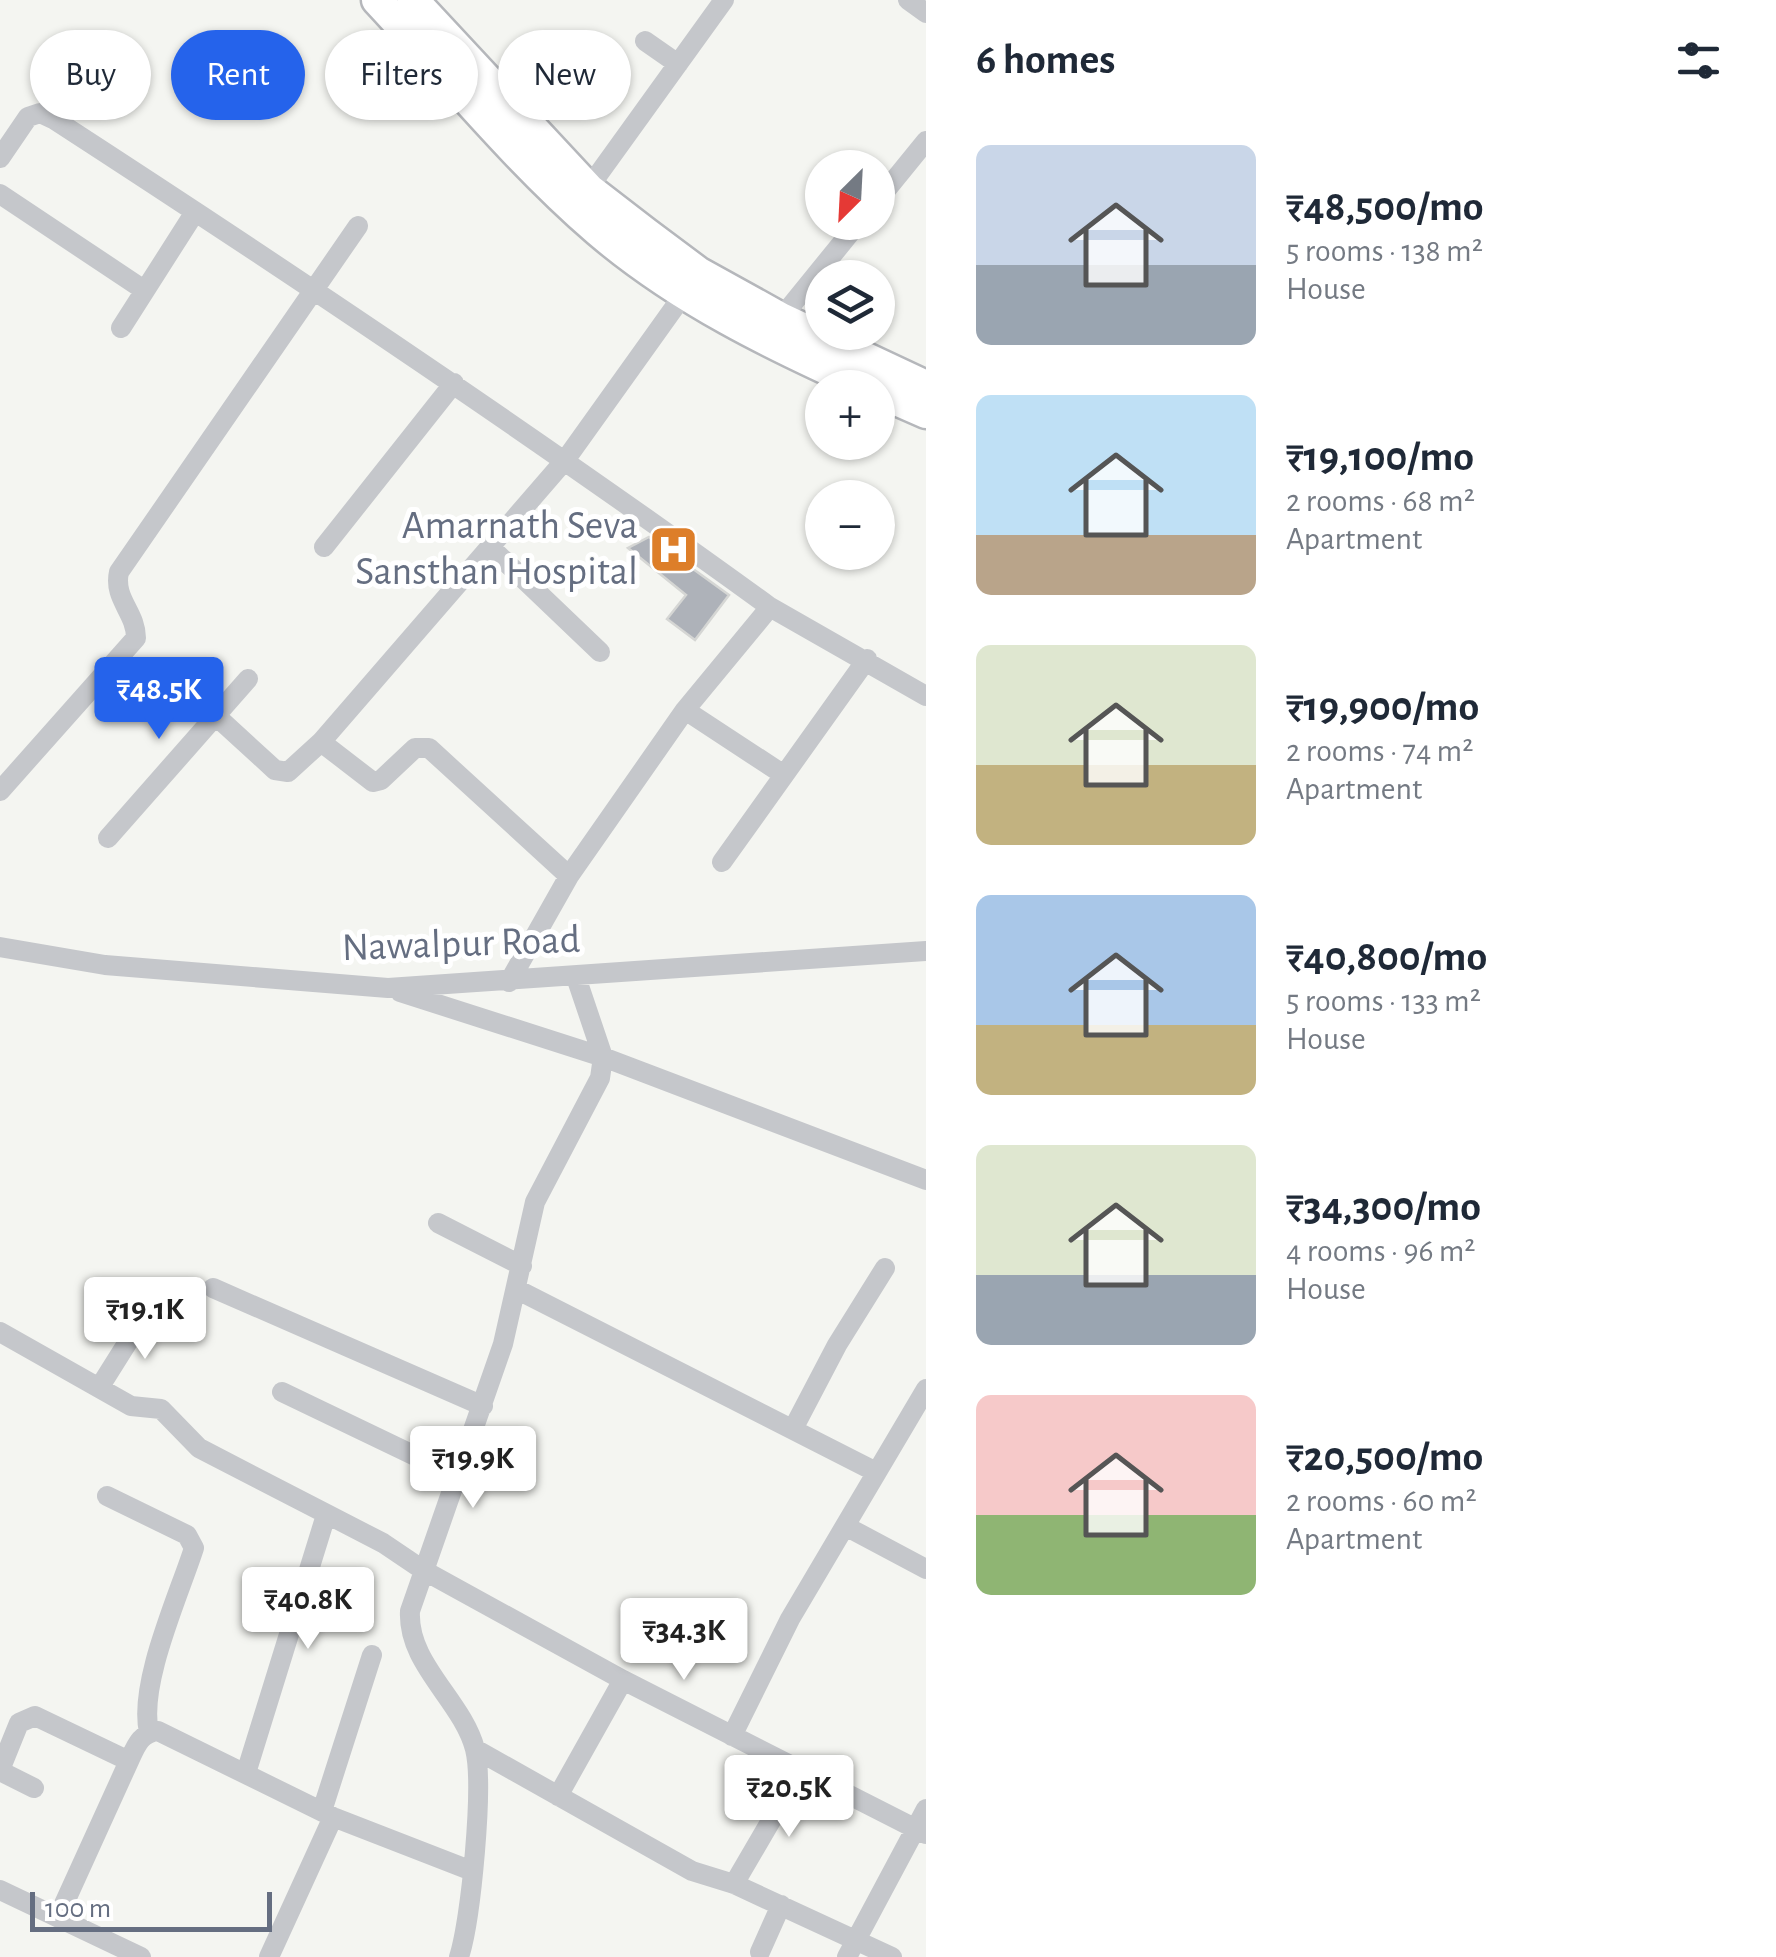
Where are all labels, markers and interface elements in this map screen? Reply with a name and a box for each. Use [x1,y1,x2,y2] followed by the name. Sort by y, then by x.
[30,30,151,120] chip: Buy
[171,30,305,120] chip: Rent
[325,30,478,120] chip: Filters
[498,30,631,120] chip: New
[1671,33,1726,88] icon: filters
[976,39,1115,81] text: 6 homes
[805,150,895,240] north arrow
[805,150,895,570] map controls
[1056,185,1176,305] icon: home
[1286,186,1484,228] text: ₹48,500/mo
[1286,235,1483,267] text: 5 rooms · 138 m²
[805,260,895,350] button: layers
[1286,273,1366,305] text: House
[805,370,895,460] button: +
[1056,435,1176,555] icon: home
[1286,436,1474,478] text: ₹19,100/mo
[805,480,895,570] button: −
[1286,485,1475,517] text: 2 rooms · 68 m²
[355,506,638,592] place label: Amarnath Seva Sansthan Hospital
[647,523,699,575] hospital icon: Amarnath Seva Sansthan Hospital
[1286,523,1422,555] text: Apartment
[78,657,240,742] pin: ₹48.5K
[116,673,202,705] text: ₹48.5K
[1056,685,1176,805] icon: home
[1286,686,1479,728] text: ₹19,900/mo
[1286,735,1473,767] text: 2 rooms · 74 m²
[1286,773,1422,805] text: Apartment
[341,920,581,968] street label: Nawalpur Road
[1056,935,1176,1055] icon: home
[1286,936,1487,978] text: ₹40,800/mo
[1286,985,1481,1017] text: 5 rooms · 133 m²
[1286,1023,1366,1055] text: House
[1056,1185,1176,1305] icon: home
[1286,1186,1481,1228] text: ₹34,300/mo
[1286,1235,1476,1267] text: 4 rooms · 96 m²
[1286,1273,1366,1305] text: House
[64,1277,226,1362] pin: ₹19.1K
[106,1293,184,1325] text: ₹19.1K
[392,1426,554,1511] pin: ₹19.9K
[1056,1435,1176,1555] icon: home
[1286,1436,1483,1478] text: ₹20,500/mo
[432,1442,514,1474] text: ₹19.9K
[1286,1485,1477,1517] text: 2 rooms · 60 m²
[1286,1523,1422,1555] text: Apartment
[227,1567,389,1652] pin: ₹40.8K
[264,1583,352,1615] text: ₹40.8K
[603,1598,765,1683] pin: ₹34.3K
[642,1614,726,1646] text: ₹34.3K
[708,1755,870,1840] pin: ₹20.5K
[747,1771,832,1803] text: ₹20.5K
[30,1887,272,1932] scale bar
[45,1895,111,1923] text: 100 m

